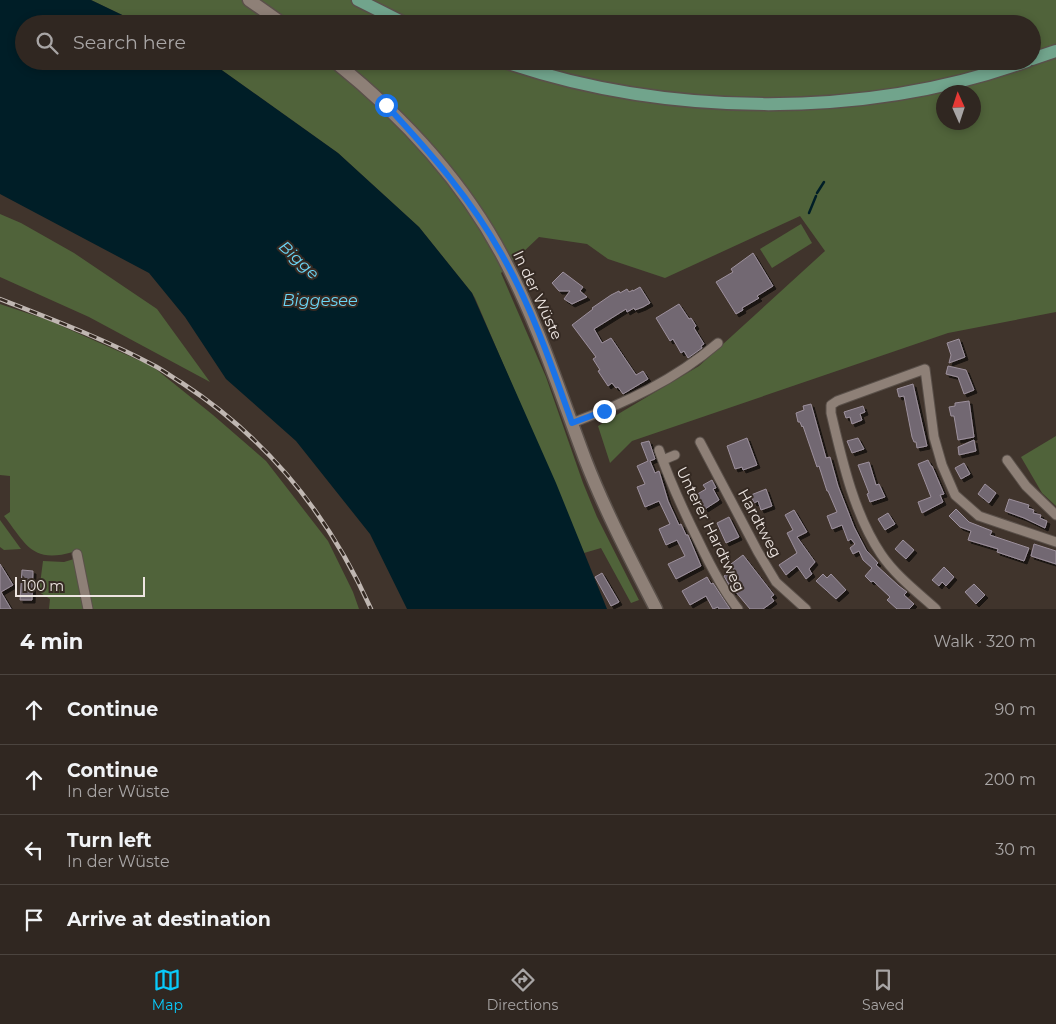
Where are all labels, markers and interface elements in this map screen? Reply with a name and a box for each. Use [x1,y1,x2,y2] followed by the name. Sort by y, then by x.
[15,15,1041,70] search box
[33,29,61,57] icon: search
[73,31,186,54] text: Search here
[936,85,981,130] north arrow
[375,94,398,117] route start
[275,237,323,283] water label: Bigge
[509,247,567,343] street label: In der Wüste
[282,291,358,310] water label: Biggesee
[593,400,616,423] route end
[672,463,750,595] street label: Unterer Hardtweg
[734,485,786,561] street label: Hardtweg
[15,574,145,597] scale bar
[22,577,64,595] text: 100 m
[20,629,83,654] text: 4 min
[934,632,1036,651] text: Walk · 320 m
[20,696,48,724] icon: ahead
[67,698,158,721] text: Continue
[994,700,1036,719] text: 90 m
[67,759,158,782] text: Continue
[20,766,48,794] icon: ahead
[985,770,1036,789] text: 200 m
[67,782,170,801] text: In der Wüste
[67,829,152,852] text: Turn left
[20,836,48,864] icon: left
[995,840,1036,859] text: 30 m
[67,852,170,871] text: In der Wüste
[20,906,48,934] icon: arrive
[67,908,271,931] text: Arrive at destination
[152,966,183,1014] tab: Map
[487,966,558,1014] tab: Directions
[862,966,904,1014] tab: Saved

